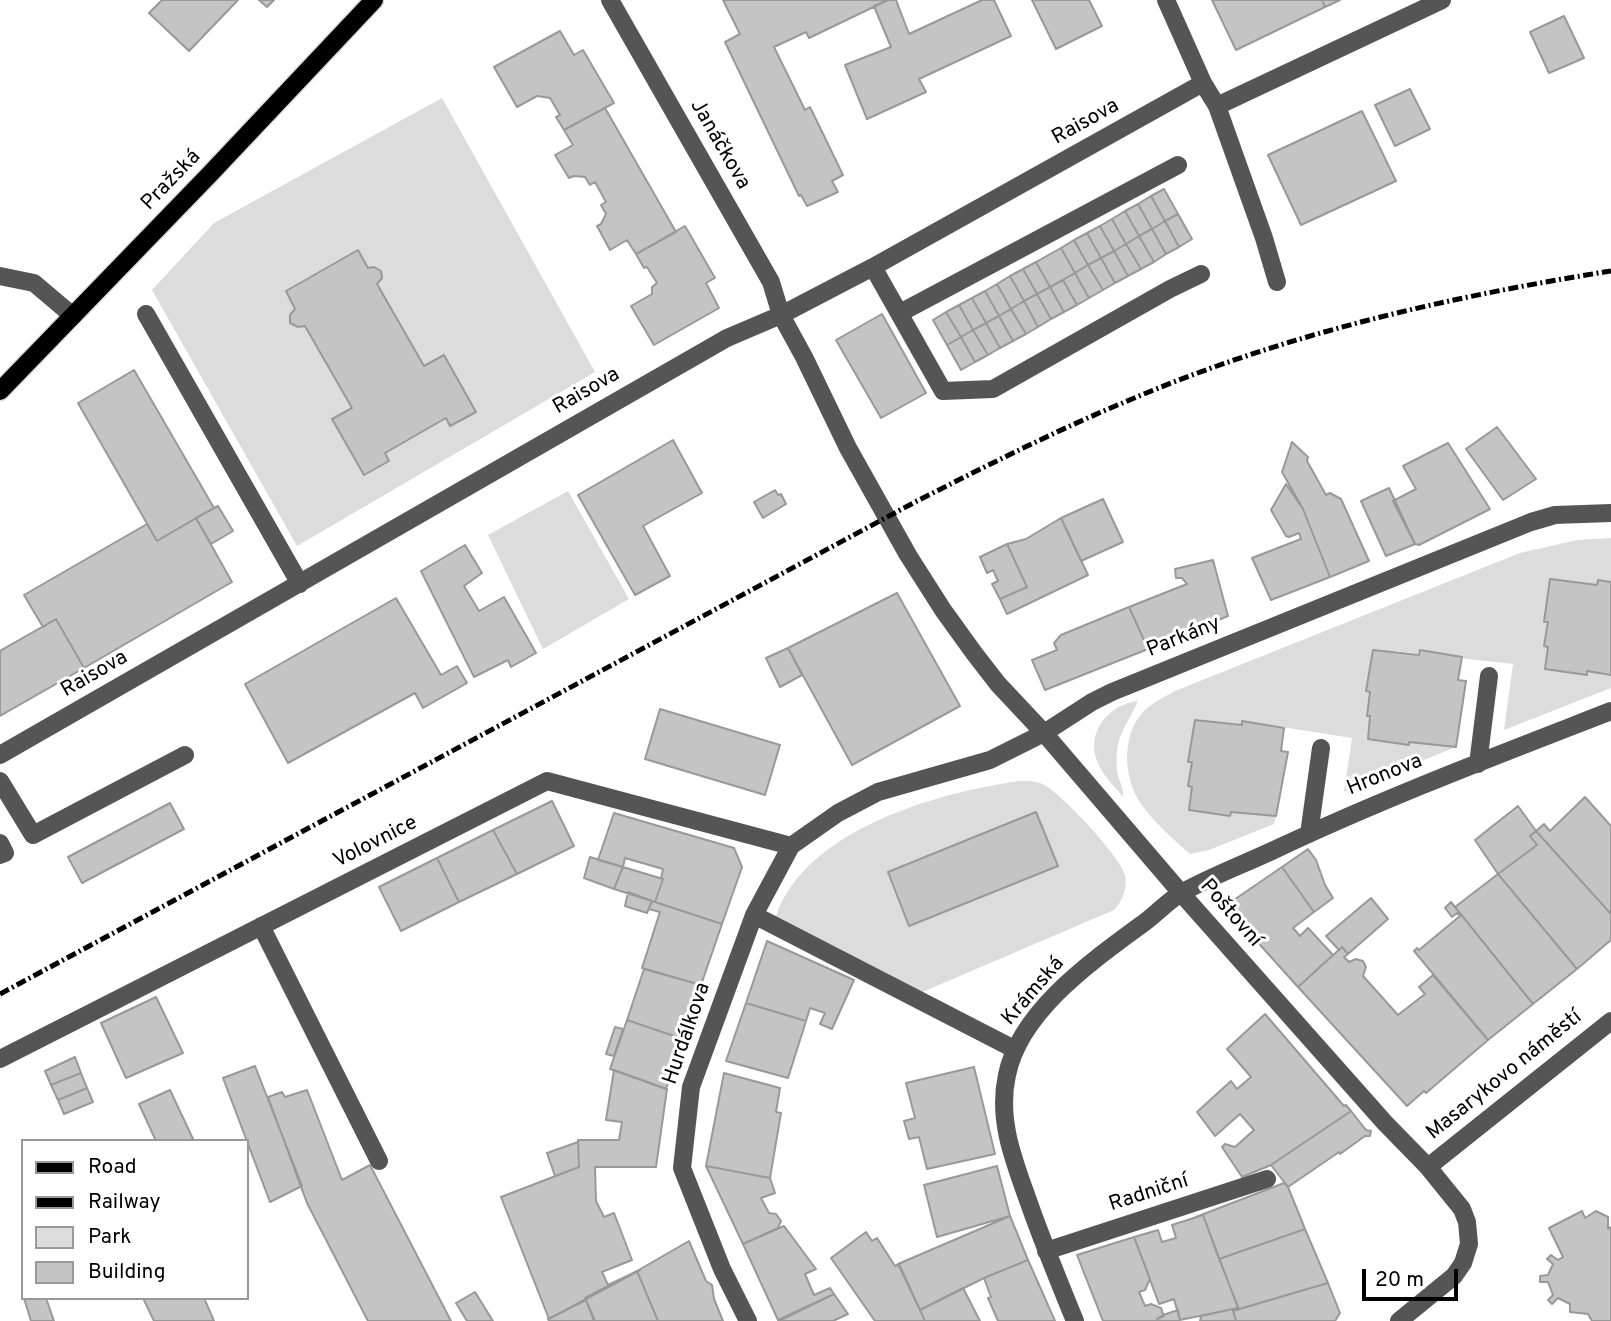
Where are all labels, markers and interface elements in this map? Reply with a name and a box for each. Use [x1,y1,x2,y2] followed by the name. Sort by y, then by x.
[1048,94,1124,152] street label: Raisova
[683,96,755,194] street label: Janáčkova
[137,145,207,217] street label: Pražská
[549,363,625,421] street label: Raisova
[1143,612,1225,664] street label: Parkány
[57,646,133,704] street label: Raisova
[1344,750,1426,802] street label: Hronova
[330,811,422,875] street label: Volovnice
[1194,875,1266,953] street label: Poštovní
[997,952,1071,1032] street label: Krámská
[659,980,717,1088] street label: Hurdálkova
[1422,1006,1588,1146] street label: Masarykovo náměstí
[21,1139,248,1300] legend
[88,1154,137,1181] text: Road
[1106,1169,1192,1219] street label: Radniční
[88,1189,161,1216] text: Railway
[88,1224,131,1251] text: Park
[1366,1254,1462,1298] scale bar
[88,1259,166,1286] text: Building
[1375,1267,1424,1294] text: 20 m

